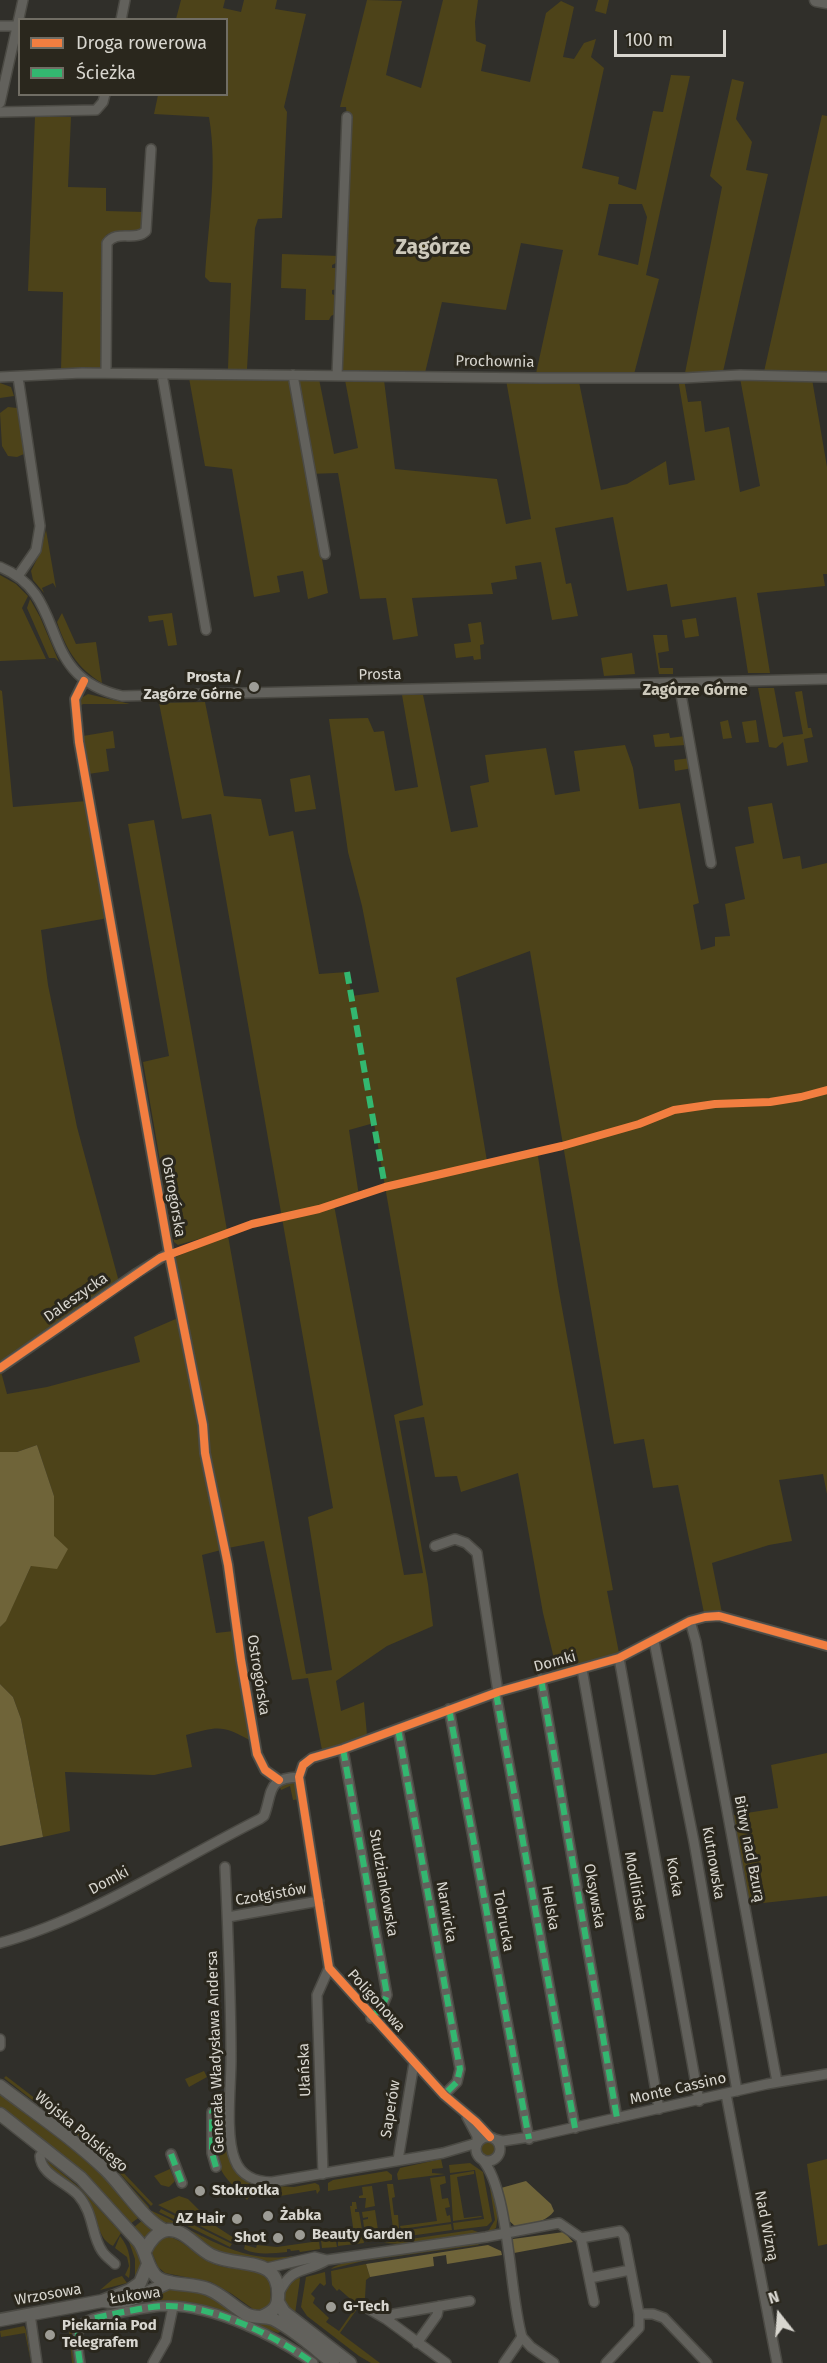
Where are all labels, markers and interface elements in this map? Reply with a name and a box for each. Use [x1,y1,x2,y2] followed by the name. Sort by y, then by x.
[18,18,228,96] legend
[617,18,730,56] scale bar
[625,29,673,51] text: 100 m
[76,32,207,54] text: Droga rowerowa
[76,62,136,84] text: Ścieżka
[395,235,471,261] district label: Zagórze
[455,352,535,372] street label: Prochownia
[358,666,402,684] street label: Prosta
[143,669,242,704] place label: Prosta / Zagórze Górne
[247,680,261,694] marker: Prosta / Zagórze Górne
[642,681,748,701] district label: Zagórze Górne
[157,1155,189,1239] street label: Ostrogórska
[41,1269,111,1327] street label: Daleszycka
[243,1633,273,1717] street label: Ostrogórska
[532,1648,578,1676] street label: Domki
[730,1794,768,1904] street label: Bitwy nad Bzurą
[698,1825,728,1901] street label: Kutnowska
[365,1828,401,1938] street label: Studziankowska
[620,1850,650,1922] street label: Modlińska
[662,1856,686,1898] street label: Kocka
[579,1862,609,1930] street label: Oksywska
[86,1863,132,1899] street label: Domki
[234,1880,308,1910] street label: Czołgistów
[432,1880,460,1944] street label: Narwicka
[537,1884,563,1932] street label: Helska
[489,1889,517,1953] street label: Tobrucka
[203,1950,229,2154] street label: Generała Władysława Andersa
[343,1966,409,2036] street label: Poligonowa
[295,2043,315,2097] street label: Ułańska
[628,2069,728,2109] street label: Monte Cassino
[378,2079,404,2139] street label: Saperów
[31,2088,131,2176] street label: Wojska Polskiego
[212,2182,280,2200] place label: Stokrotka
[193,2184,207,2198] marker: Stokrotka
[750,2189,782,2263] street label: Nad Wizną
[280,2207,321,2225] place label: Żabka
[261,2209,275,2223] marker: Żabka
[176,2210,225,2228] place label: AZ Hair
[230,2212,244,2226] marker: AZ Hair
[312,2226,413,2244] place label: Beauty Garden
[293,2228,307,2242] marker: Beauty Garden
[234,2229,266,2247] place label: Shot
[271,2231,285,2245] marker: Shot
[13,2280,83,2310] street label: Wrzosowa
[108,2284,162,2308] street label: Łukowa
[749,2285,809,2345] north arrow
[766,2287,781,2308] text: N
[343,2298,389,2316] place label: G-Tech
[324,2300,338,2314] marker: G-Tech
[62,2317,157,2352] place label: Piekarnia Pod Telegrafem
[43,2328,57,2342] marker: Piekarnia Pod Telegrafem

